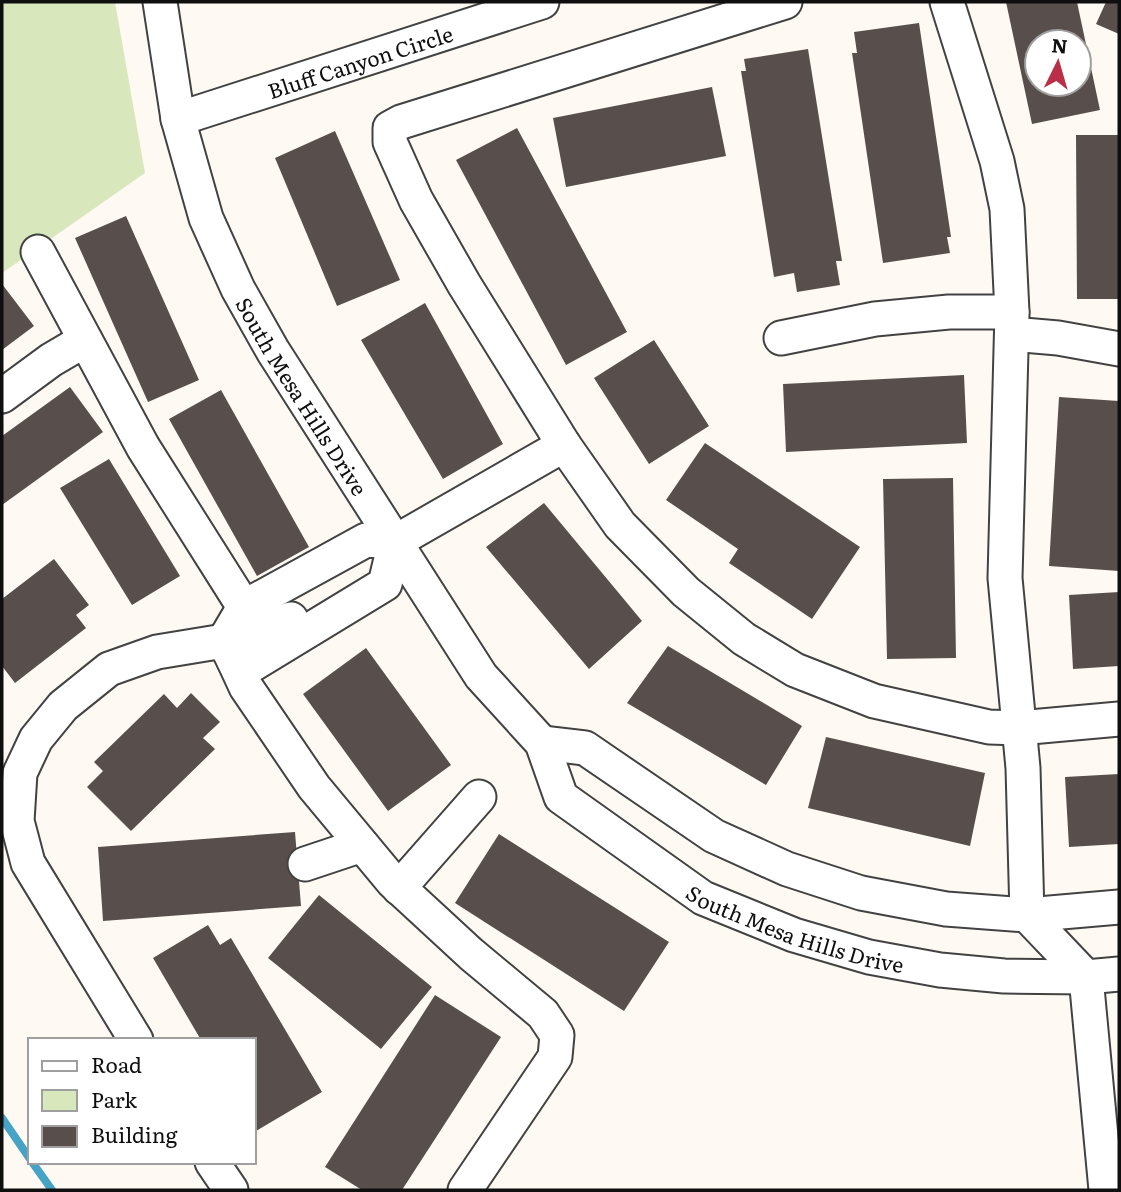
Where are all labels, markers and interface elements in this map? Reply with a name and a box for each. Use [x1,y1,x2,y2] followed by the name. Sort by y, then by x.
[263,16,456,105] street label: Bluff Canyon Circle
[1023,28,1093,98] north arrow
[1050,30,1069,60] text: N
[230,291,376,501] street label: South Mesa Hills Drive
[681,876,907,979] street label: South Mesa Hills Drive
[28,1038,256,1164] legend
[91,1048,142,1079] text: Road
[91,1083,137,1114] text: Park
[91,1118,178,1149] text: Building

